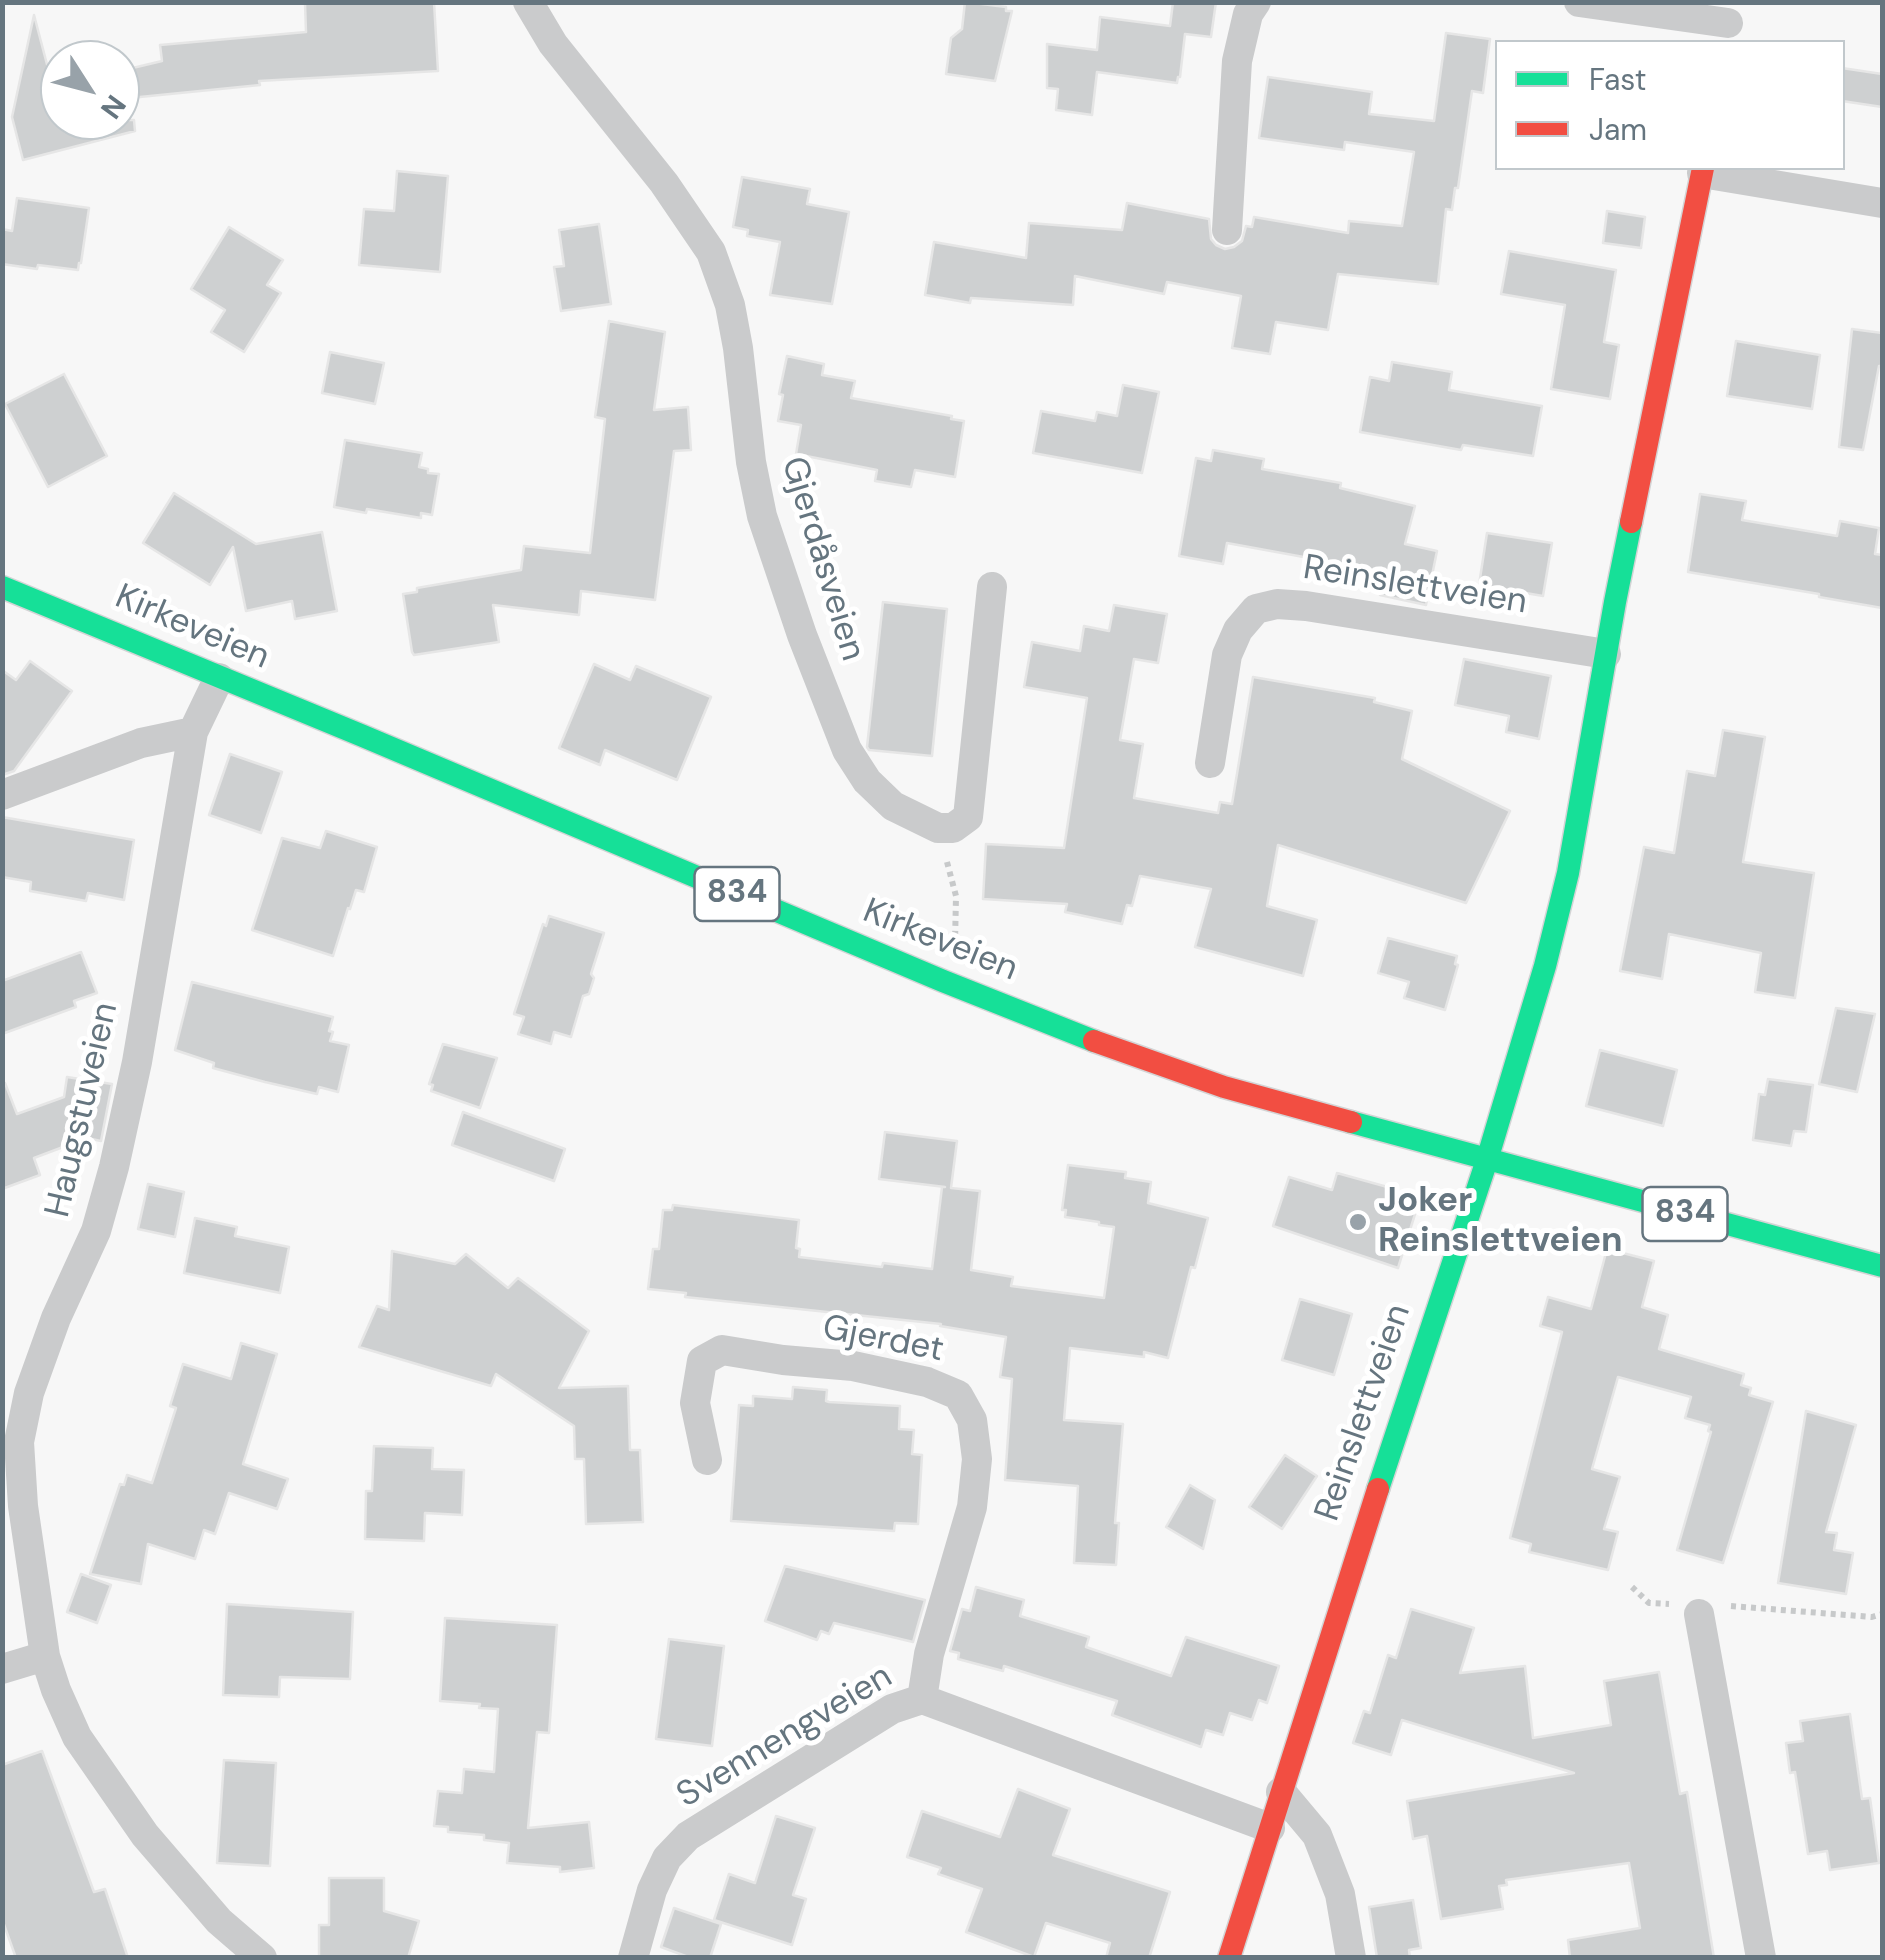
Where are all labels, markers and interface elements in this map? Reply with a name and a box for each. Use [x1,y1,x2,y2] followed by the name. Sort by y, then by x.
[40,40,140,140] north arrow
[1495,40,1845,170] legend
[1589,60,1647,99] text: Fast
[92,88,134,126] text: N
[1589,110,1647,149] text: Jam
[771,452,873,666] street label: Gjerdåsveien
[1300,548,1530,624] street label: Reinslettveien
[109,577,275,679] street label: Kirkeveien
[694,867,780,921] road number: 834
[856,891,1024,991] street label: Kirkeveien
[38,999,128,1221] street label: Haugstuveien
[1378,1181,1623,1263] place label: Joker Reinslettveien
[1642,1187,1728,1241] road number: 834
[1347,1211,1369,1233] marker: Joker Reinslettveien
[1307,1299,1421,1527] street label: Reinslettveien
[819,1308,947,1372] street label: Gjerdet
[670,1656,900,1818] street label: Svennengveien

